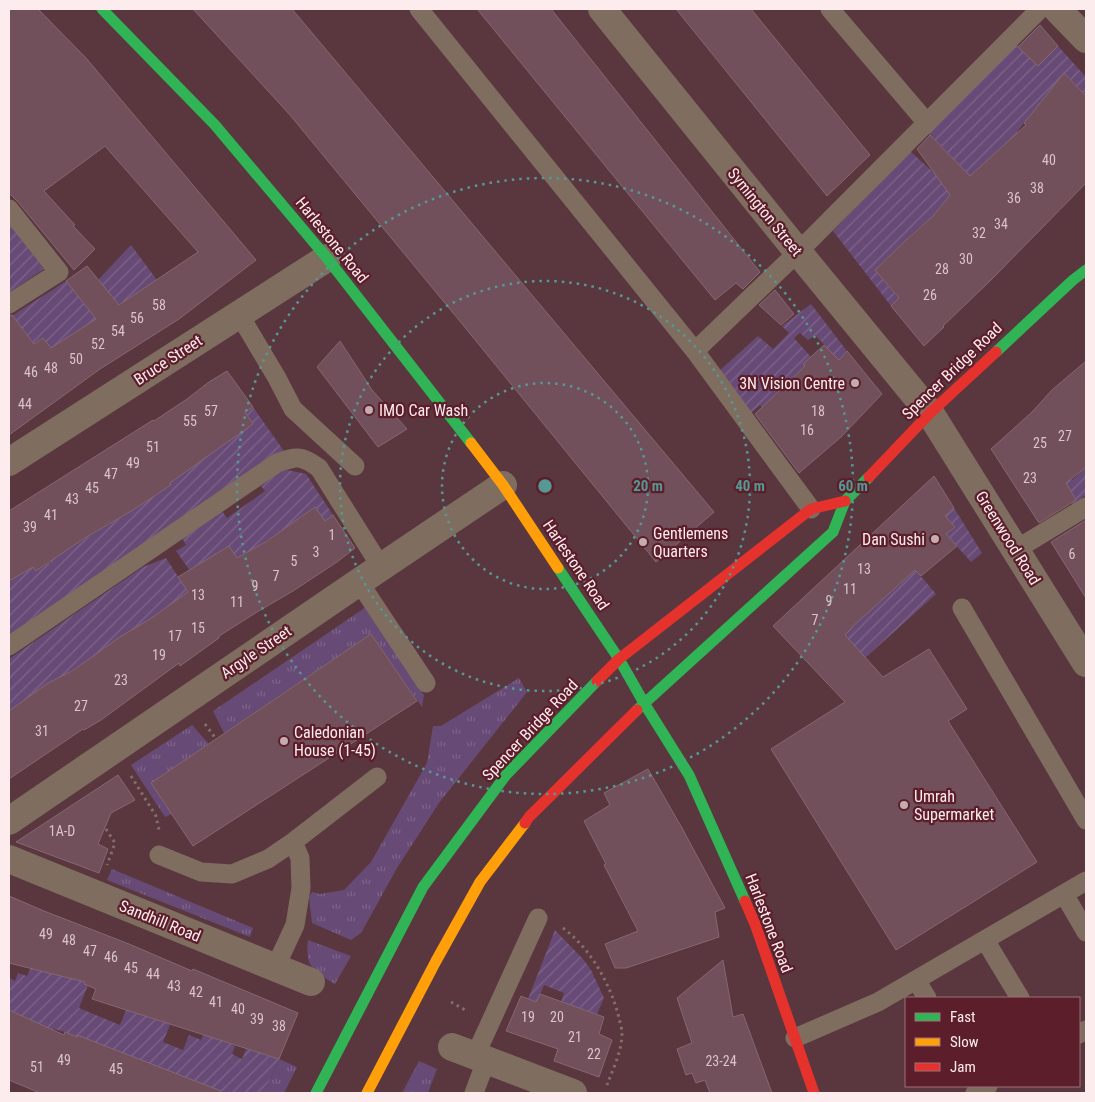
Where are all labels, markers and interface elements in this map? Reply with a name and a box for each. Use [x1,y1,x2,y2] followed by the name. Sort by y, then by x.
[1042,152,1056,168] house number: 40
[724,164,806,260] street label: Symington Street
[1030,180,1044,196] house number: 38
[1007,190,1021,206] house number: 36
[292,193,372,287] street label: Harlestone Road
[994,216,1008,232] house number: 34
[972,225,986,241] house number: 32
[959,251,973,267] house number: 30
[935,261,949,277] house number: 28
[923,287,937,303] house number: 26
[152,297,166,313] house number: 58
[130,310,144,326] house number: 56
[898,319,1006,423] street label: Spencer Bridge Road
[111,323,125,339] house number: 54
[130,331,206,389] street label: Bruce Street
[91,336,105,352] house number: 52
[69,351,83,367] house number: 50
[44,360,58,376] house number: 48
[24,364,38,380] house number: 46
[739,374,845,393] place label: 3N Vision Centre
[849,377,861,389] marker: 3N Vision Centre
[18,396,32,412] house number: 44
[379,401,468,420] place label: IMO Car Wash
[204,403,218,419] house number: 57
[811,403,825,419] house number: 18
[363,404,375,416] marker: IMO Car Wash
[183,413,197,429] house number: 55
[800,422,814,438] house number: 16
[1058,428,1072,444] house number: 27
[1033,435,1047,451] house number: 25
[146,439,160,455] house number: 51
[126,455,140,471] house number: 49
[104,466,118,482] house number: 47
[1023,470,1037,486] house number: 23
[536,477,554,495] centre of rings
[633,477,663,495] text: 20 m
[735,477,765,495] text: 40 m
[838,477,868,495] text: 60 m
[85,480,99,496] house number: 45
[972,488,1044,588] street label: Greenwood Road
[65,491,79,507] house number: 43
[44,507,58,523] house number: 41
[539,516,613,614] street label: Harlestone Road
[23,519,37,535] house number: 39
[653,524,728,561] place label: Gentlemens Quarters
[329,527,335,543] house number: 1
[862,530,925,549] place label: Dan Sushi
[929,533,941,545] marker: Dan Sushi
[637,536,649,548] marker: Gentlemens Quarters
[313,544,319,560] house number: 3
[1069,546,1076,562] house number: 6
[291,553,298,569] house number: 5
[857,561,871,577] house number: 13
[273,568,280,584] house number: 7
[252,578,258,594] house number: 9
[843,581,857,597] house number: 11
[191,587,205,603] house number: 13
[826,593,832,609] house number: 9
[230,594,244,610] house number: 11
[812,612,819,628] house number: 7
[191,620,205,636] house number: 15
[217,621,295,682] street label: Argyle Street
[168,628,182,644] house number: 17
[152,647,166,663] house number: 19
[114,672,128,688] house number: 23
[478,676,582,784] street label: Spencer Bridge Road
[74,698,88,714] house number: 27
[35,723,49,739] house number: 31
[294,723,376,760] place label: Caledonian House (1-45)
[278,735,290,747] marker: Caledonian House (1-45)
[914,787,994,824] place label: Umrah Supermarket
[898,799,910,811] marker: Umrah Supermarket
[49,823,75,839] house number: 1A-D
[741,871,797,975] street label: Harlestone Road
[116,896,204,946] street label: Sandhill Road
[39,926,53,942] house number: 49
[62,932,76,948] house number: 48
[83,943,97,959] house number: 47
[104,949,118,965] house number: 46
[124,960,138,976] house number: 45
[146,966,160,982] house number: 44
[167,978,181,994] house number: 43
[189,984,203,1000] house number: 42
[209,994,223,1010] house number: 41
[905,997,1080,1087] legend
[231,1001,245,1017] house number: 40
[950,1008,975,1026] text: Fast
[521,1009,535,1025] house number: 19
[550,1009,564,1025] house number: 20
[250,1011,264,1027] house number: 39
[272,1018,286,1034] house number: 38
[568,1029,582,1045] house number: 21
[950,1033,979,1051] text: Slow
[587,1046,601,1062] house number: 22
[57,1052,71,1068] house number: 49
[705,1053,737,1069] house number: 23-24
[950,1058,976,1076] text: Jam
[30,1059,44,1075] house number: 51
[109,1061,123,1077] house number: 45

